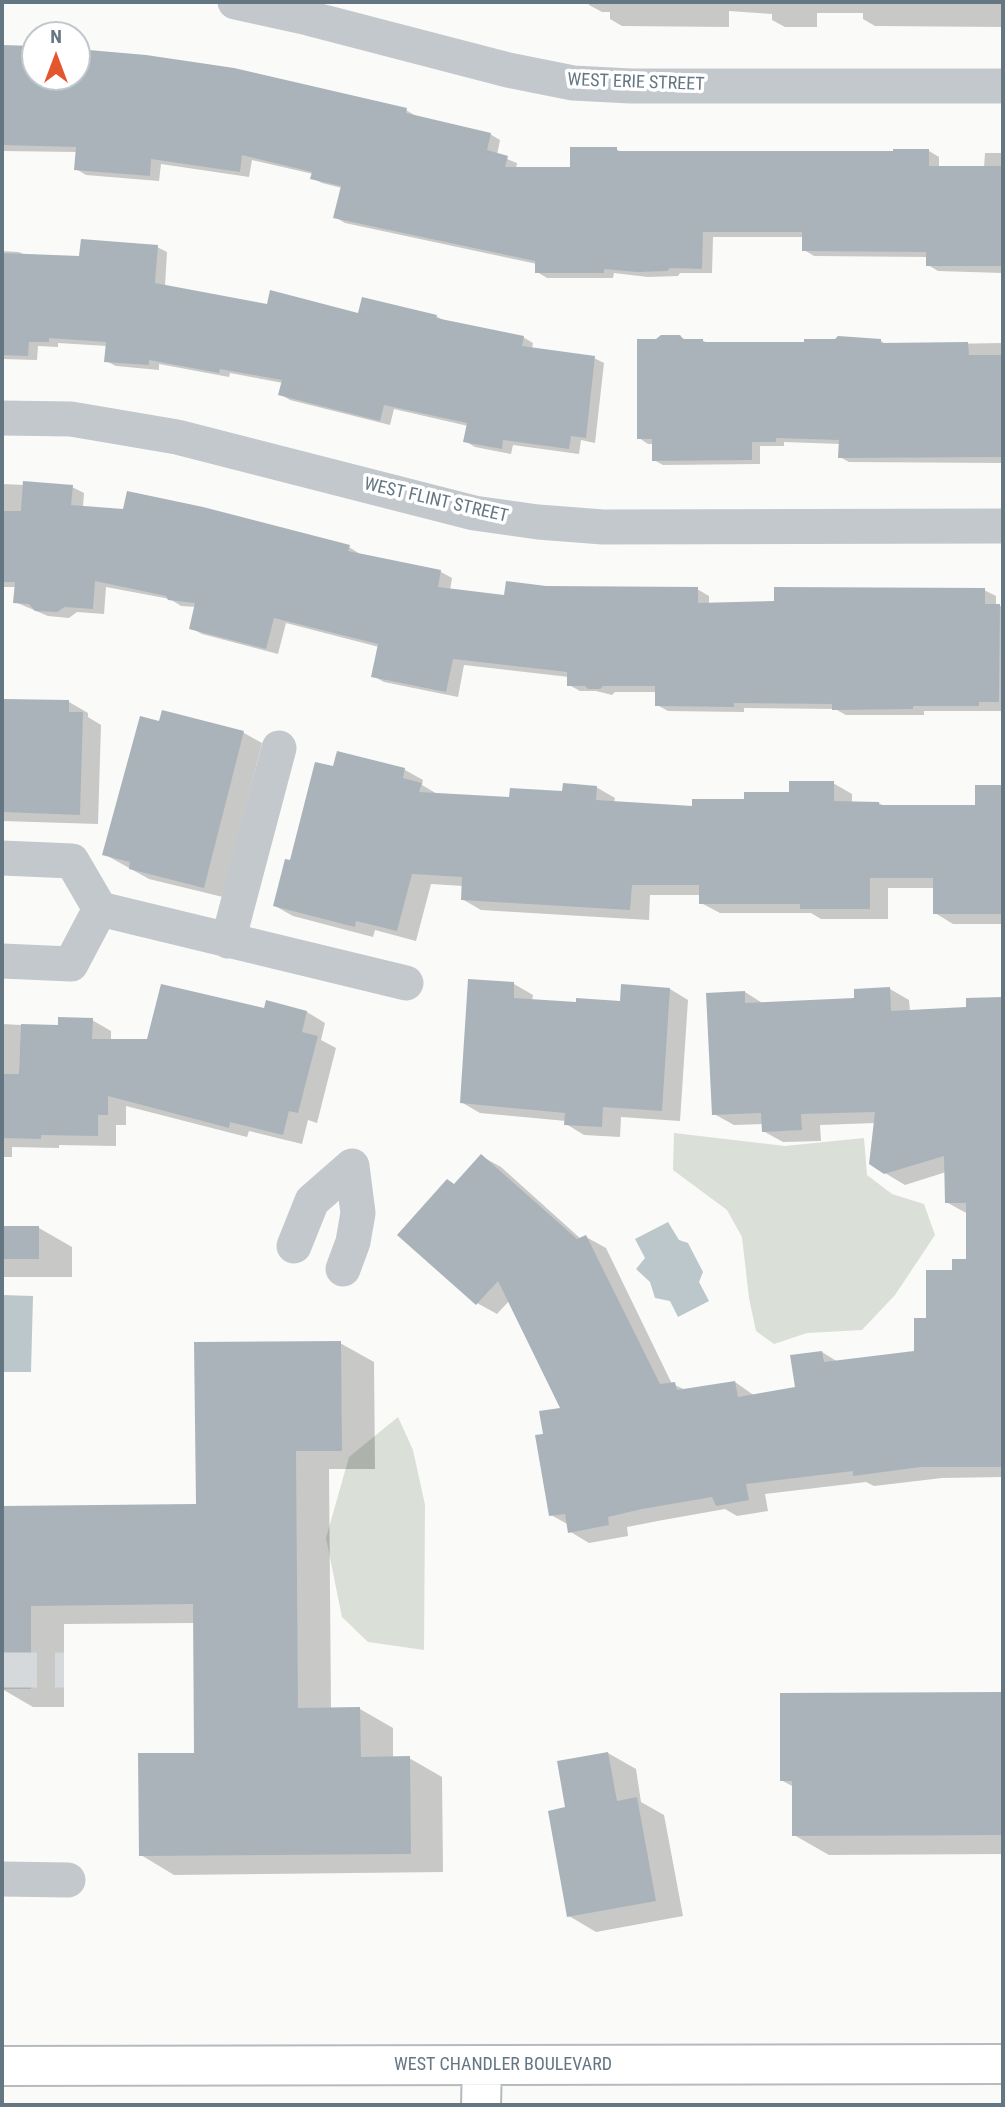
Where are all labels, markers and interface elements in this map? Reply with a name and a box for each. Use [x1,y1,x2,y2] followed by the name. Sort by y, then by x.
[21,21,91,91] north arrow
[50,25,62,48] text: N
[567,70,705,96] street label: WEST ERIE STREET
[362,474,510,528] street label: WEST FLINT STREET
[394,2054,612,2076] street label: WEST CHANDLER BOULEVARD

